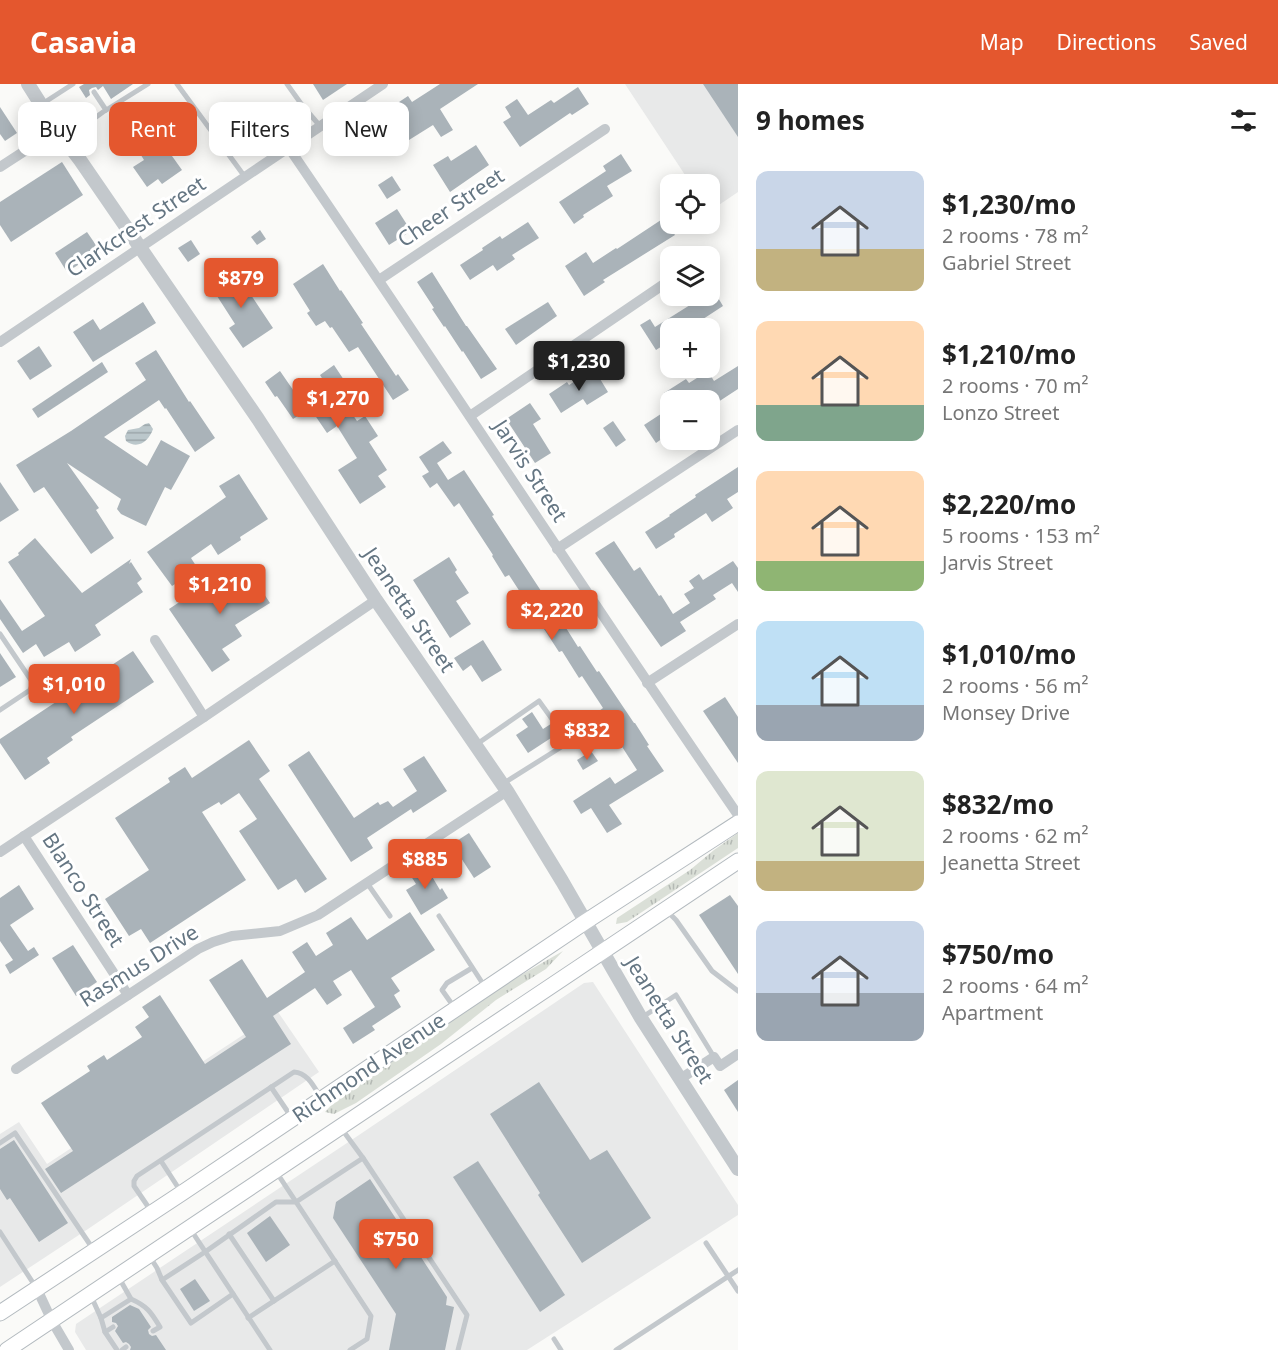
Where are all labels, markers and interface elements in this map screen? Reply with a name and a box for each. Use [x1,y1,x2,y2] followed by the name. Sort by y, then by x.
[30,23,137,61] text: Casavia
[980,28,1024,56] text: Map
[1057,28,1156,56] text: Directions
[1189,28,1248,56] text: Saved
[18,102,97,156] chip: Buy
[109,102,197,156] chip: Rent
[209,102,311,156] chip: Filters
[323,102,409,156] chip: New
[756,102,865,138] text: 9 homes
[1227,104,1260,137] icon: filters
[392,161,509,253] street label: Cheer Street
[60,169,211,283] street label: Clarkcrest Street
[660,174,720,450] map controls
[660,174,720,234] button: locate
[942,186,1076,222] text: $1,230/mo
[804,195,876,267] icon: home
[942,222,1089,249] text: 2 rooms · 78 m²
[660,246,720,306] button: layers
[942,249,1071,276] text: Gabriel Street
[205,258,277,309] pin: $879
[218,264,264,291] text: $879
[660,318,720,378] button: +
[942,336,1076,372] text: $1,210/mo
[530,341,628,392] pin: $1,230
[804,345,876,417] icon: home
[548,347,610,374] text: $1,230
[942,372,1089,399] text: 2 rooms · 70 m²
[289,378,387,429] pin: $1,270
[307,384,369,411] text: $1,270
[660,390,720,450] button: −
[942,399,1059,426] text: Lonzo Street
[486,412,575,527] street label: Jarvis Street
[942,486,1076,522] text: $2,220/mo
[804,495,876,567] icon: home
[942,522,1100,549] text: 5 rooms · 153 m²
[357,540,462,678] street label: Jeanetta Street
[942,549,1053,576] text: Jarvis Street
[171,564,269,615] pin: $1,210
[189,570,251,597] text: $1,210
[503,590,601,641] pin: $2,220
[521,596,583,623] text: $2,220
[942,636,1076,672] text: $1,010/mo
[804,645,876,717] icon: home
[25,664,123,715] pin: $1,010
[43,670,105,697] text: $1,010
[942,672,1089,699] text: 2 rooms · 56 m²
[942,699,1070,726] text: Monsey Drive
[551,710,623,761] pin: $832
[564,716,610,743] text: $832
[942,786,1054,822] text: $832/mo
[804,795,876,867] icon: home
[942,822,1089,849] text: 2 rooms · 62 m²
[37,827,131,952] street label: Blanco Street
[389,839,461,890] pin: $885
[402,845,448,872] text: $885
[942,849,1080,876] text: Jeanetta Street
[74,918,203,1013] street label: Rasmus Drive
[942,936,1054,972] text: $750/mo
[804,945,876,1017] icon: home
[618,949,720,1089] street label: Jeanetta Street
[942,972,1089,999] text: 2 rooms · 64 m²
[942,999,1043,1026] text: Apartment
[286,1006,450,1129] street label: Richmond Avenue
[360,1219,432,1270] pin: $750
[373,1225,419,1252] text: $750

